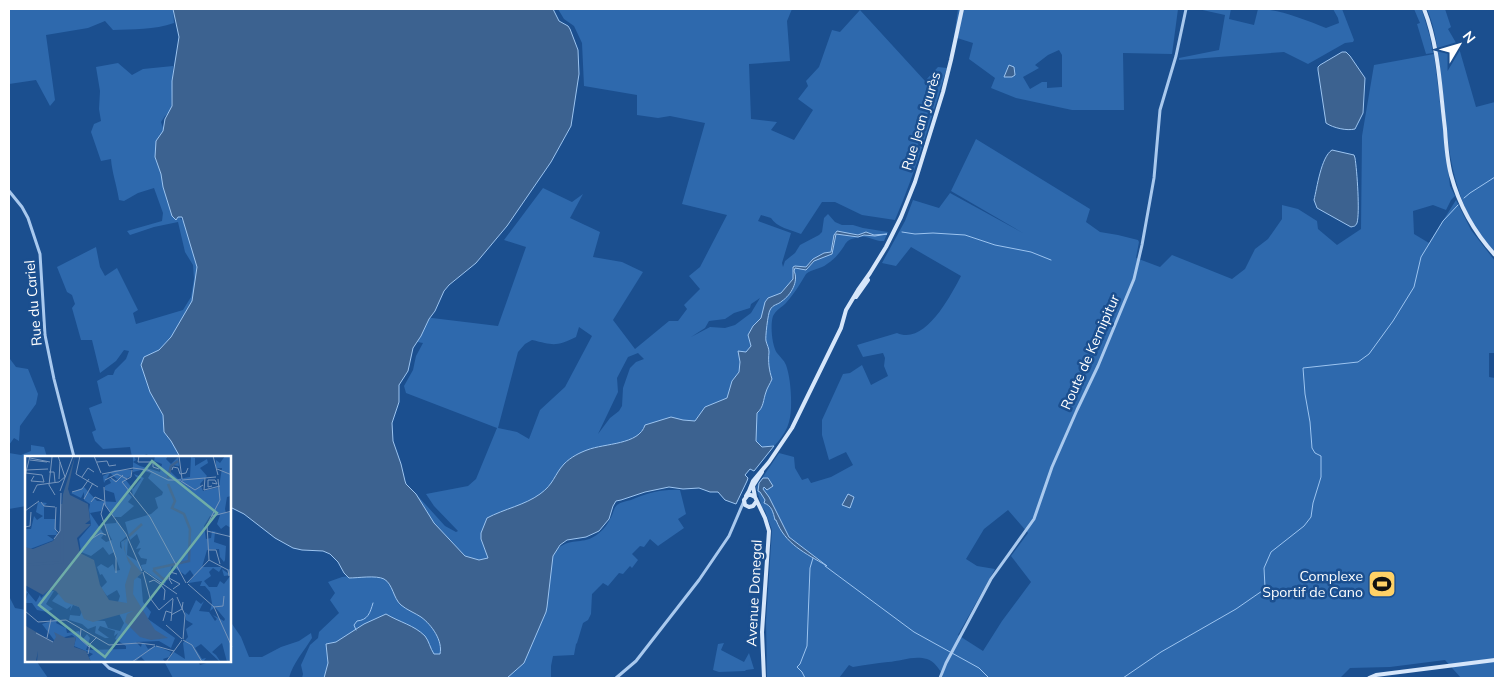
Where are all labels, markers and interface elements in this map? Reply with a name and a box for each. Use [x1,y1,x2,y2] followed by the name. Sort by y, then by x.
[1434,20,1484,70] north arrow
[1459,27,1480,47] text: N
[897,69,945,172] street label: Rue Jean Jaurès
[20,259,46,347] street label: Rue du Cariel
[1057,291,1124,412] street label: Route de Kernipitur
[25,456,231,662] inset map
[742,539,766,647] street label: Avenue Donegal
[1262,567,1363,601] place label: Complexe Sportif de Cano
[1367,569,1397,599] sports icon: Complexe Sportif de Cano

